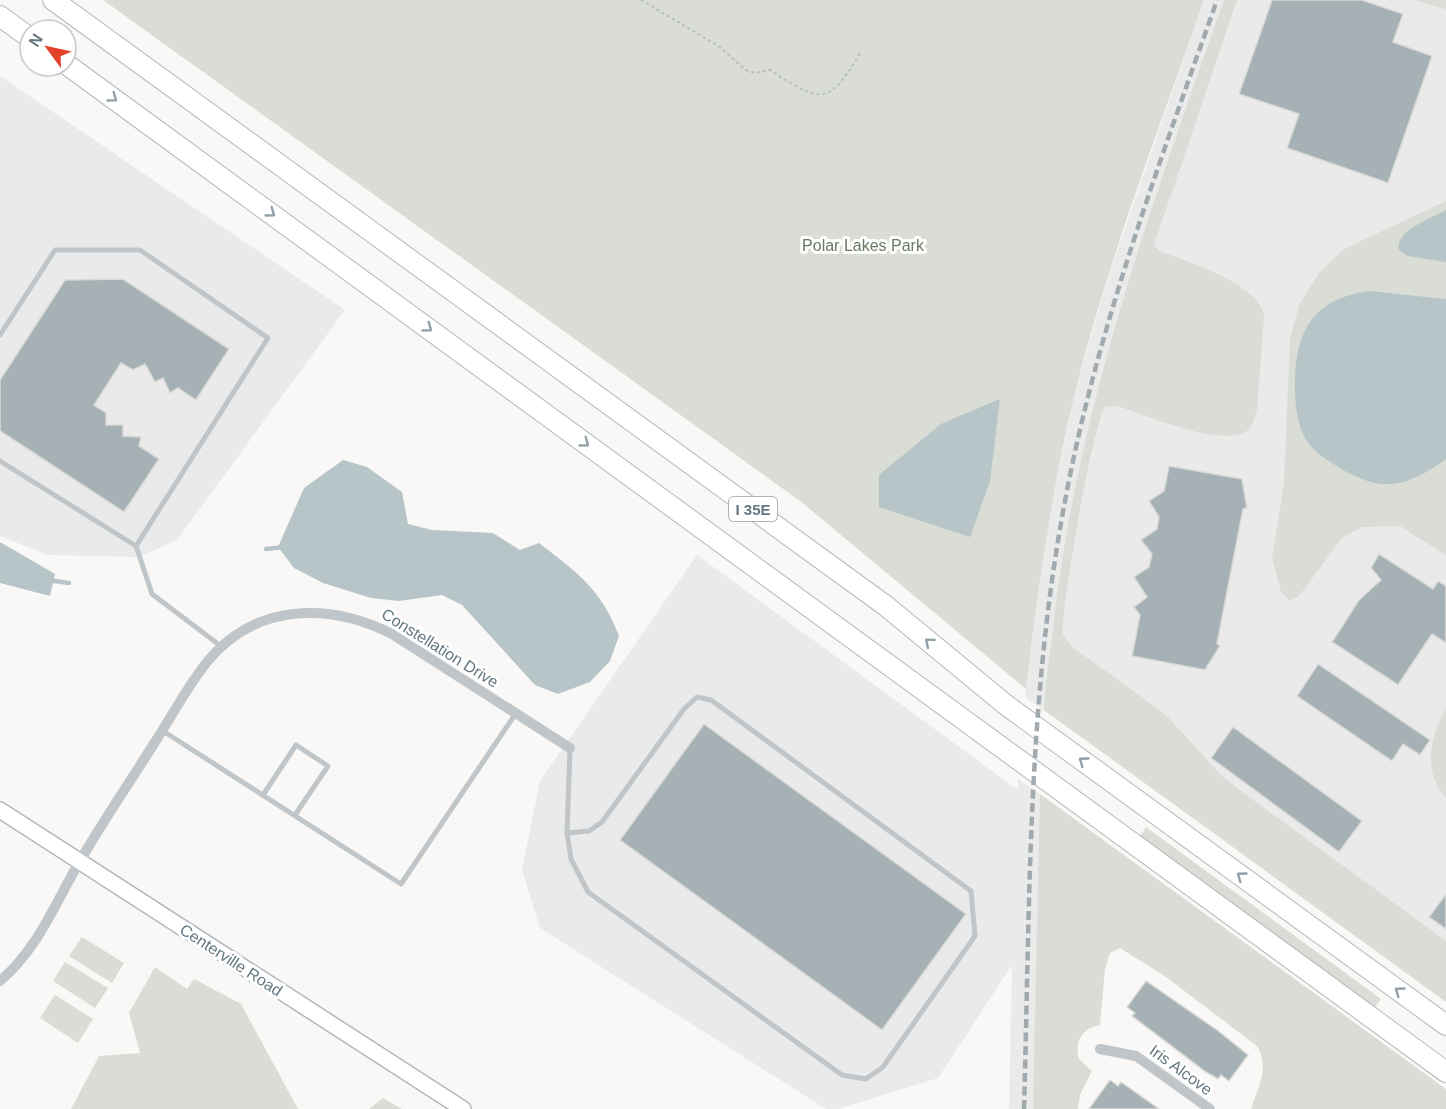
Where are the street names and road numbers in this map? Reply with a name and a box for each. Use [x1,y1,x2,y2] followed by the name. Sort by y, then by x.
[729,497,777,521] road number: I 35E
[379,605,502,691] street label: Constellation Drive
[177,921,285,999] street label: Centerville Road
[1147,1042,1216,1098] street label: Iris Alcove

